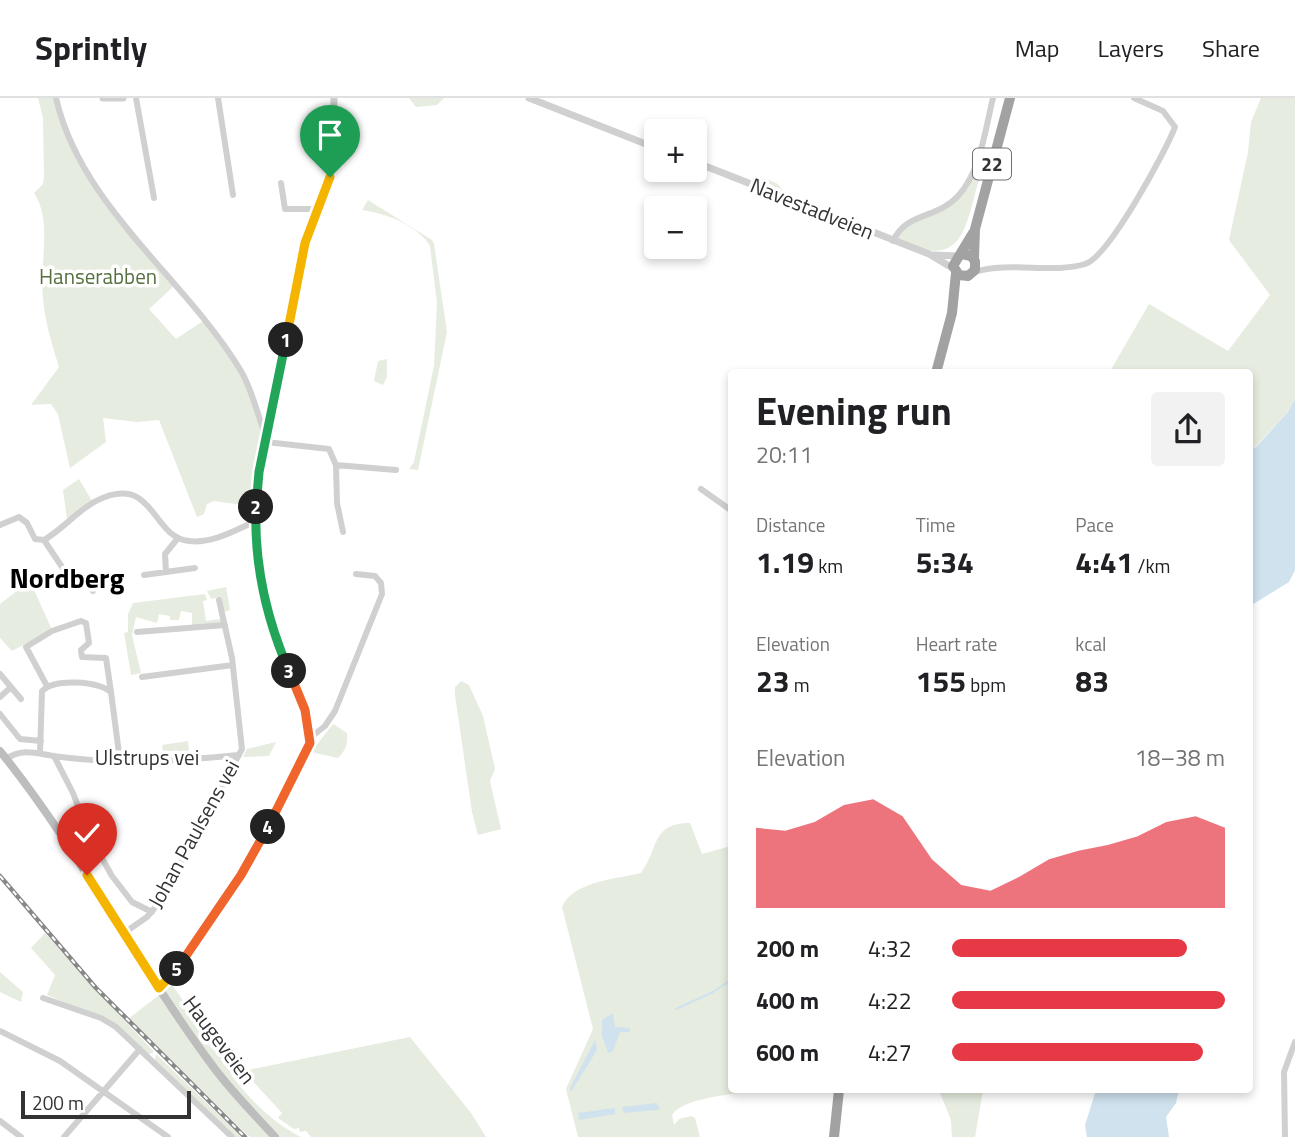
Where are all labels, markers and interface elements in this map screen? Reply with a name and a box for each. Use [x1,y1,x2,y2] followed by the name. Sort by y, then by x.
[35,23,147,73] text: Sprintly
[1015,30,1060,66] text: Map
[1098,30,1164,66] text: Layers
[1202,30,1260,66] text: Share
[300,105,360,177] pin
[311,116,349,154] icon: arrive
[644,119,707,259] map controls
[644,119,707,182] button: +
[973,148,1011,180] road number: 22
[746,169,879,247] street label: Navestadveien
[644,196,707,259] button: −
[39,260,157,292] park label: Hanserabben
[268,322,304,358] pin: 1
[280,325,291,354] text: 1
[756,382,952,440] text: Evening run
[1151,392,1225,466] button: share
[756,437,813,472] text: 20:11
[238,490,274,524] pin: 2
[250,492,261,521] text: 2
[756,510,825,539] text: Distance
[916,510,955,539] text: Time
[1075,510,1114,539] text: Pace
[756,539,814,585] text: 1.19
[916,539,974,585] text: 5:34
[1075,539,1133,585] text: 4:41
[814,551,843,580] text: km
[1133,551,1170,580] text: /km
[10,556,124,599] district label: Nordberg
[756,629,830,658] text: Elevation
[916,629,997,658] text: Heart rate
[1075,629,1106,658] text: kcal
[272,654,306,688] pin: 3
[283,656,294,685] text: 3
[756,658,790,704] text: 23
[916,658,966,704] text: 155
[1075,658,1109,704] text: 83
[790,670,810,699] text: m
[966,670,1006,699] text: bpm
[756,740,845,775] text: Elevation
[1135,740,1225,775] text: 18–38 m
[95,741,199,773] street label: Ulstrups vei
[139,754,247,913] street label: Johan Paulsens vei
[57,803,117,875] pin
[250,810,286,844] pin: 4
[262,812,273,841] text: 4
[68,814,106,852] icon: check
[756,931,819,966] text: 200 m
[868,931,912,966] text: 4:32
[160,952,194,986] pin: 5
[171,954,182,983] text: 5
[756,983,819,1018] text: 400 m
[868,983,912,1018] text: 4:22
[176,988,264,1091] street label: Haugeveien
[756,1035,819,1070] text: 600 m
[868,1035,912,1070] text: 4:27
[21,1088,191,1120] scale bar
[32,1088,84,1117] text: 200 m

